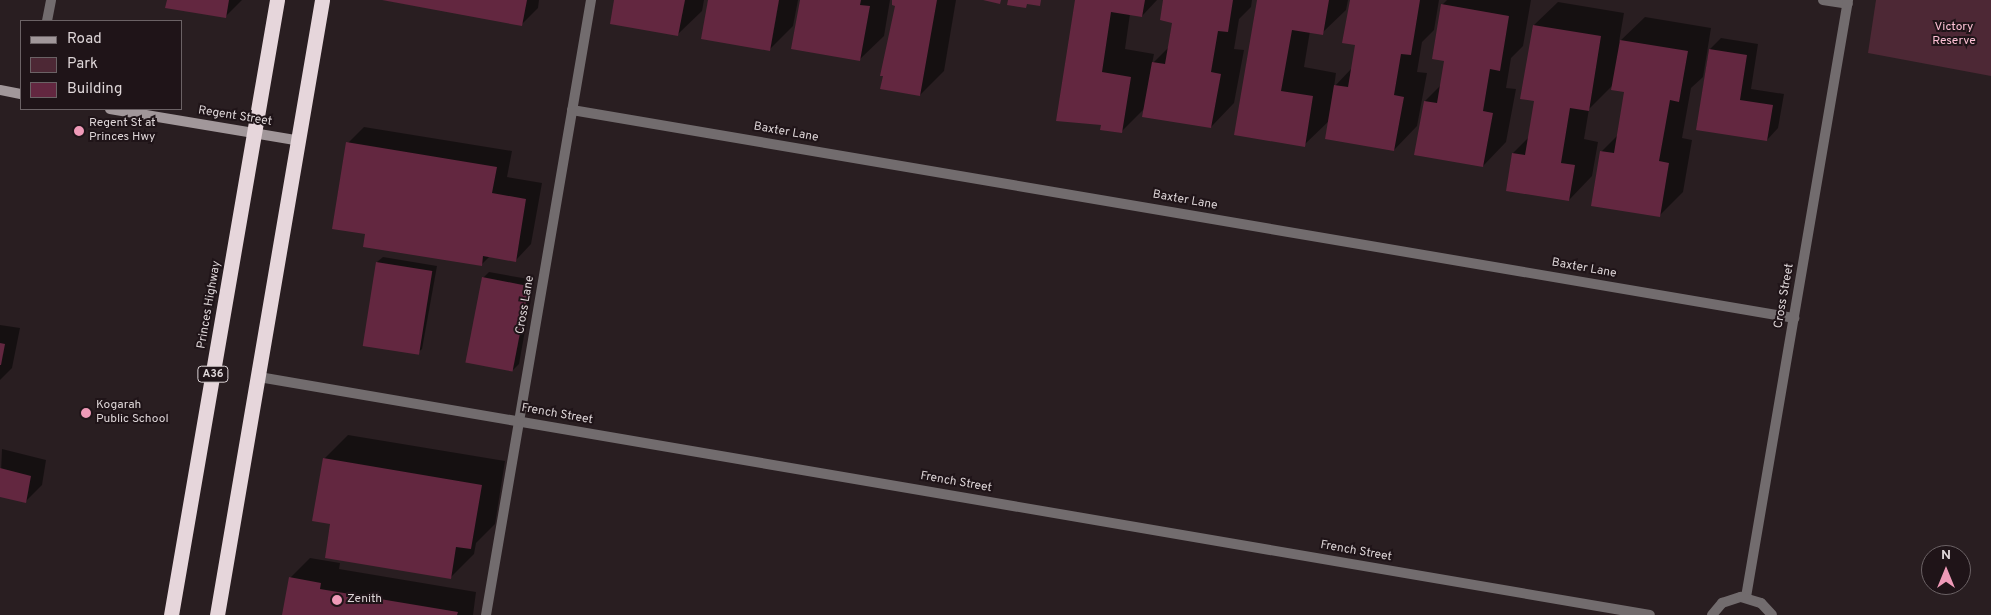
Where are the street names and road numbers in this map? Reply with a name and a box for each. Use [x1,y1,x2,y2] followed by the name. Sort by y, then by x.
[197,104,273,130] street label: Regent Street
[752,120,820,146] street label: Baxter Lane
[1151,188,1219,214] street label: Baxter Lane
[1550,256,1618,282] street label: Baxter Lane
[195,260,225,350] street label: Princes Highway
[1772,262,1798,330] street label: Cross Street
[514,275,538,335] street label: Cross Lane
[197,366,229,382] road number: A36
[520,402,594,428] street label: French Street
[919,470,993,496] street label: French Street
[1319,539,1393,565] street label: French Street

